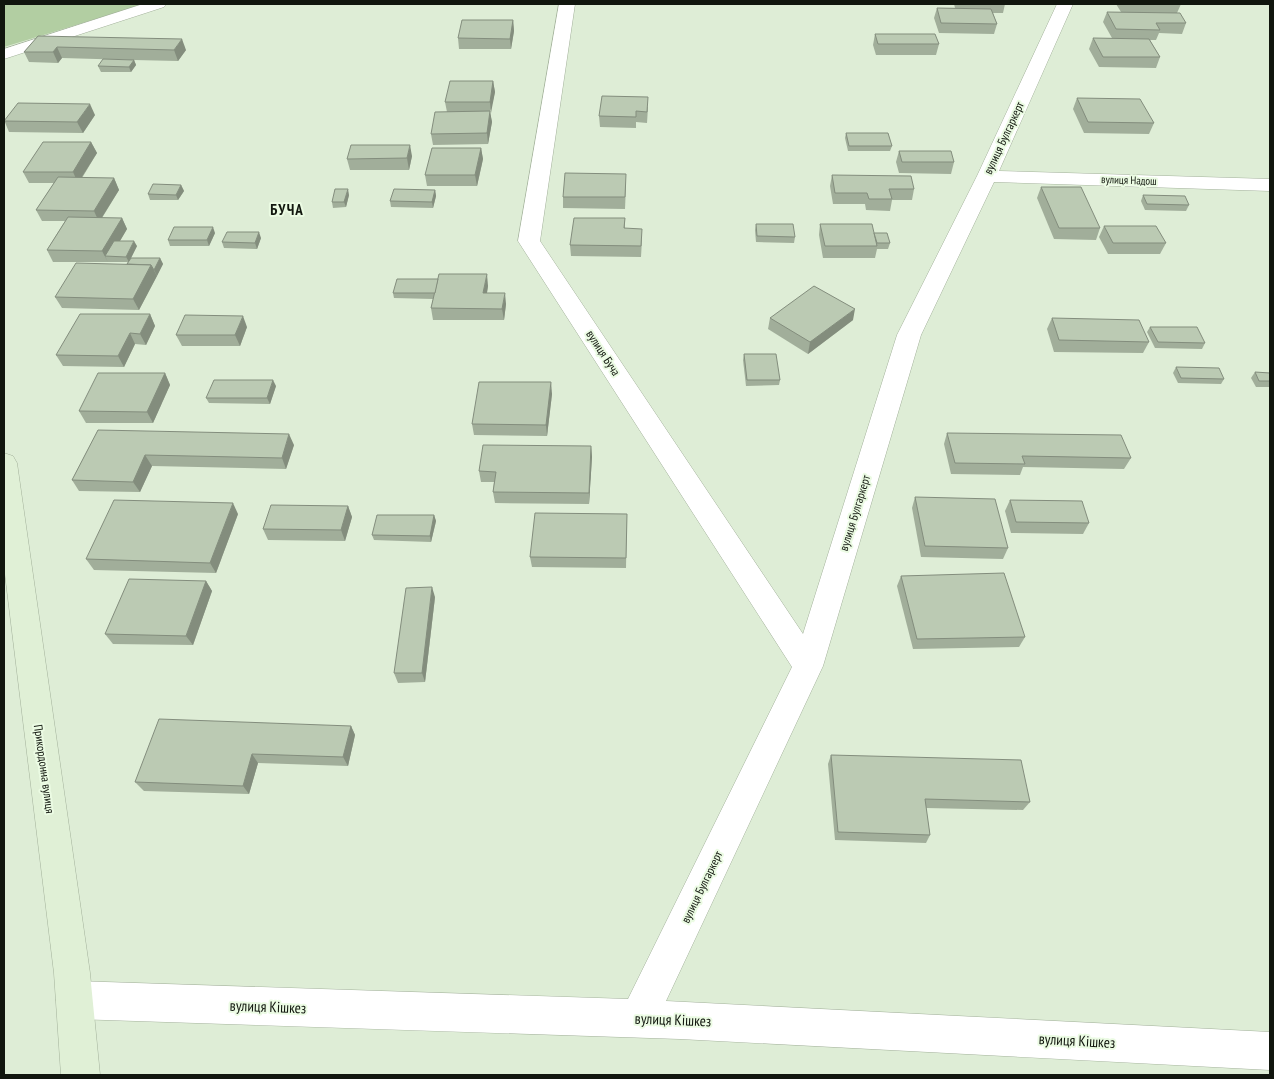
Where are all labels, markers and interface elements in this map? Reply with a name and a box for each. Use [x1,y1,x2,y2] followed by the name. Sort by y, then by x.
[980,99,1027,176] street label: вулиця Булгаркерт
[1101,172,1157,188] street label: вулиця Надош
[270,200,304,219] district label: БУЧА
[583,327,624,378] street label: вулиця Буча
[836,473,873,553] street label: вулиця Булгаркерт
[31,724,58,815] street label: Прикордонна вулиця
[678,848,726,925] street label: вулиця Булгаркерт
[229,996,307,1017] street label: вулиця Кішкез
[634,1009,712,1030] street label: вулиця Кішкез
[1038,1029,1116,1052] street label: вулиця Кішкез

